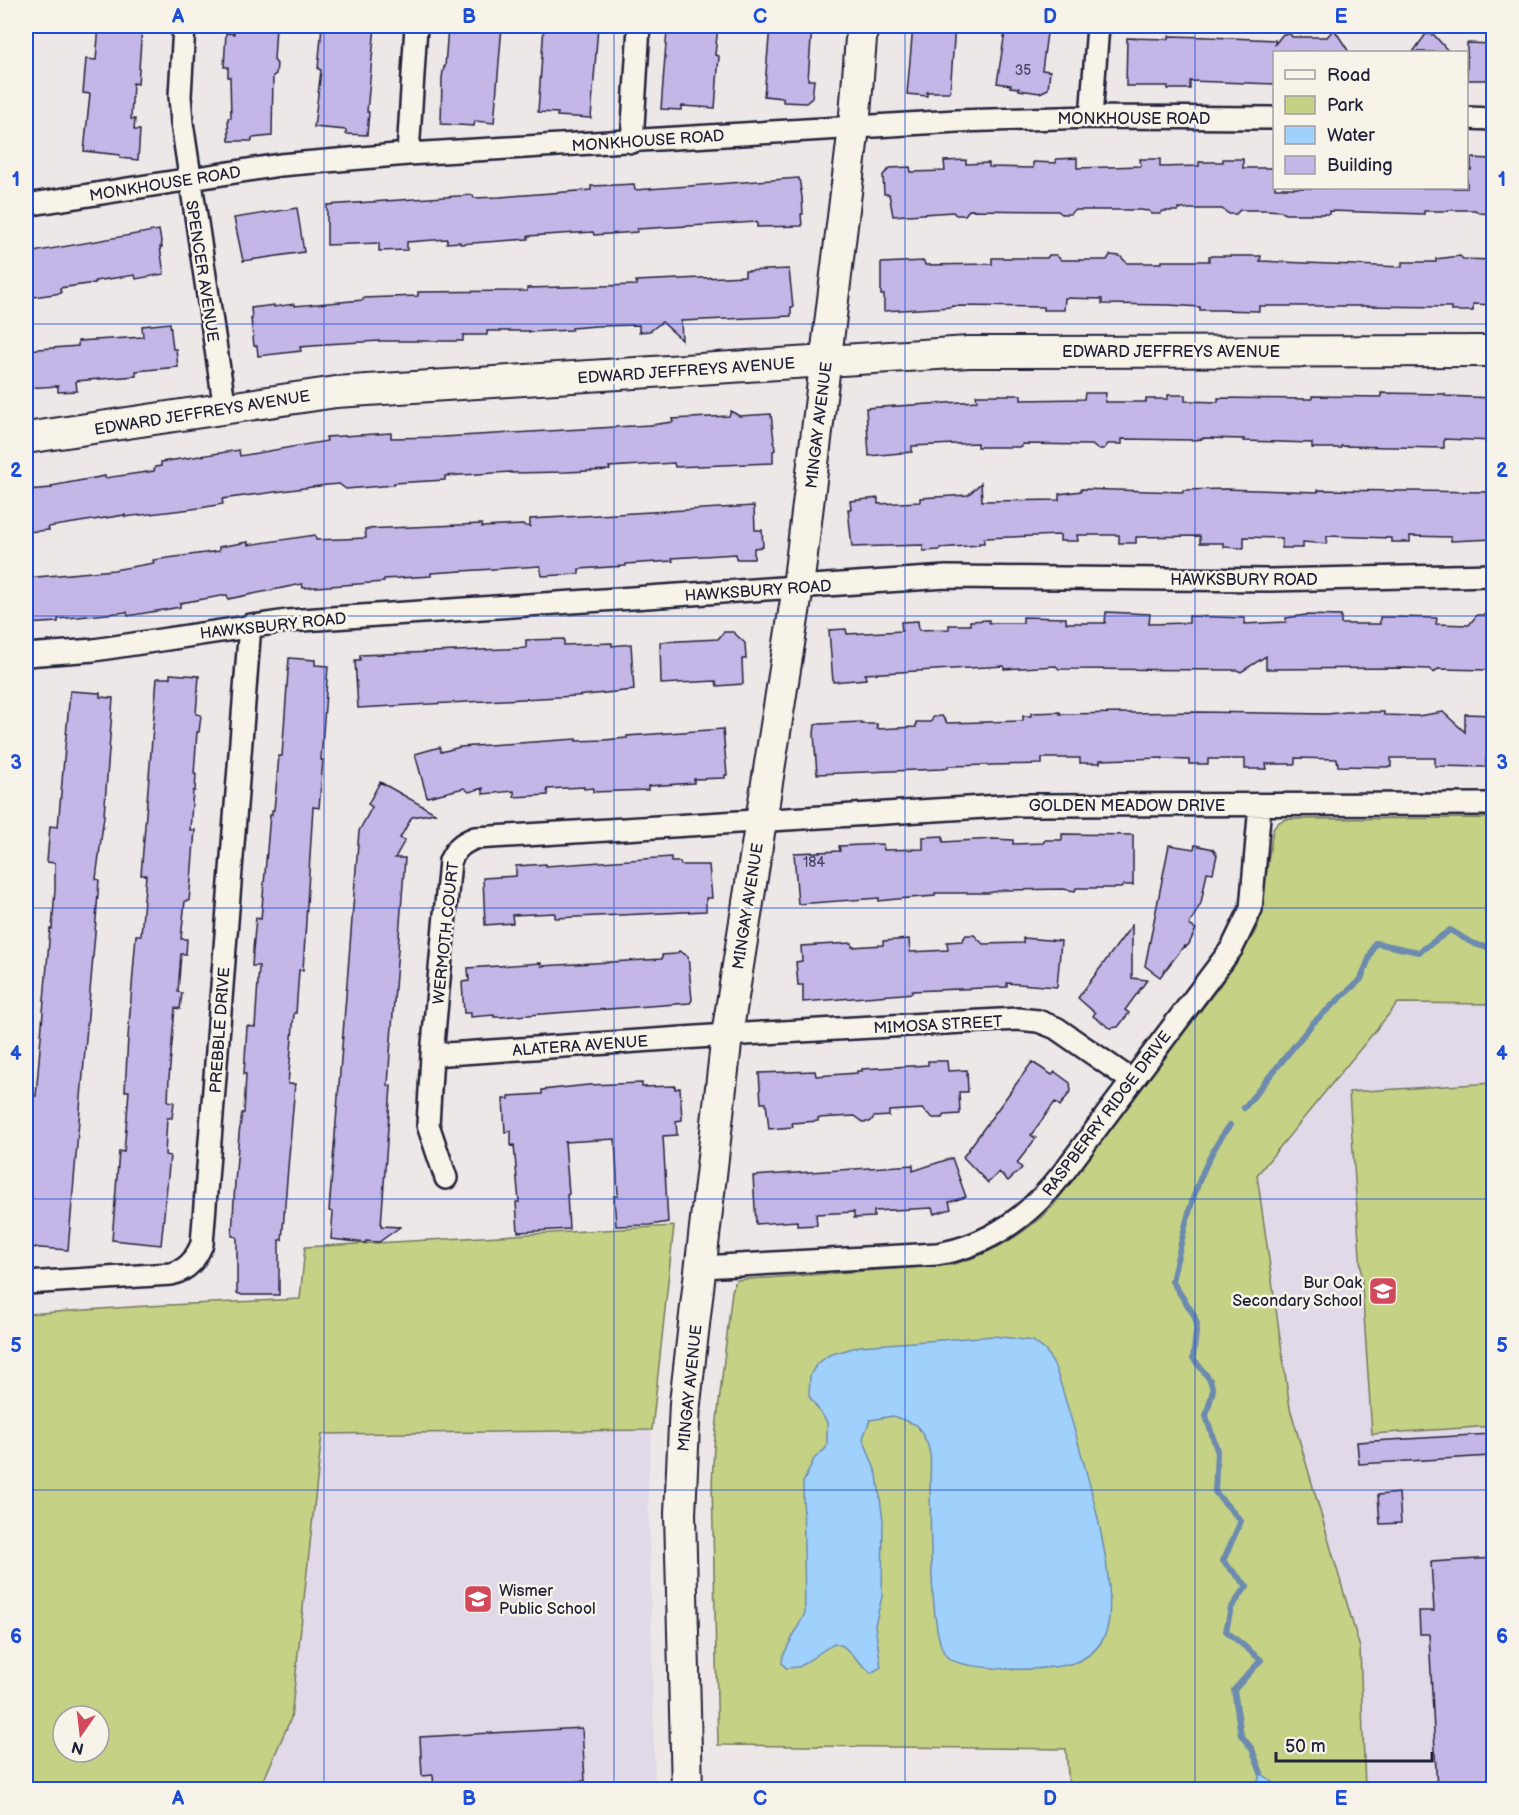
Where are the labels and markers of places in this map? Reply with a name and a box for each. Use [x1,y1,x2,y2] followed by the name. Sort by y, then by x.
[1232,1274,1362,1311] place label: Bur Oak Secondary School
[1367,1275,1399,1307] school or university icon: Bur Oak Secondary School
[499,1582,596,1619] place label: Wismer Public School
[462,1583,494,1615] school or university icon: Wismer Public School

